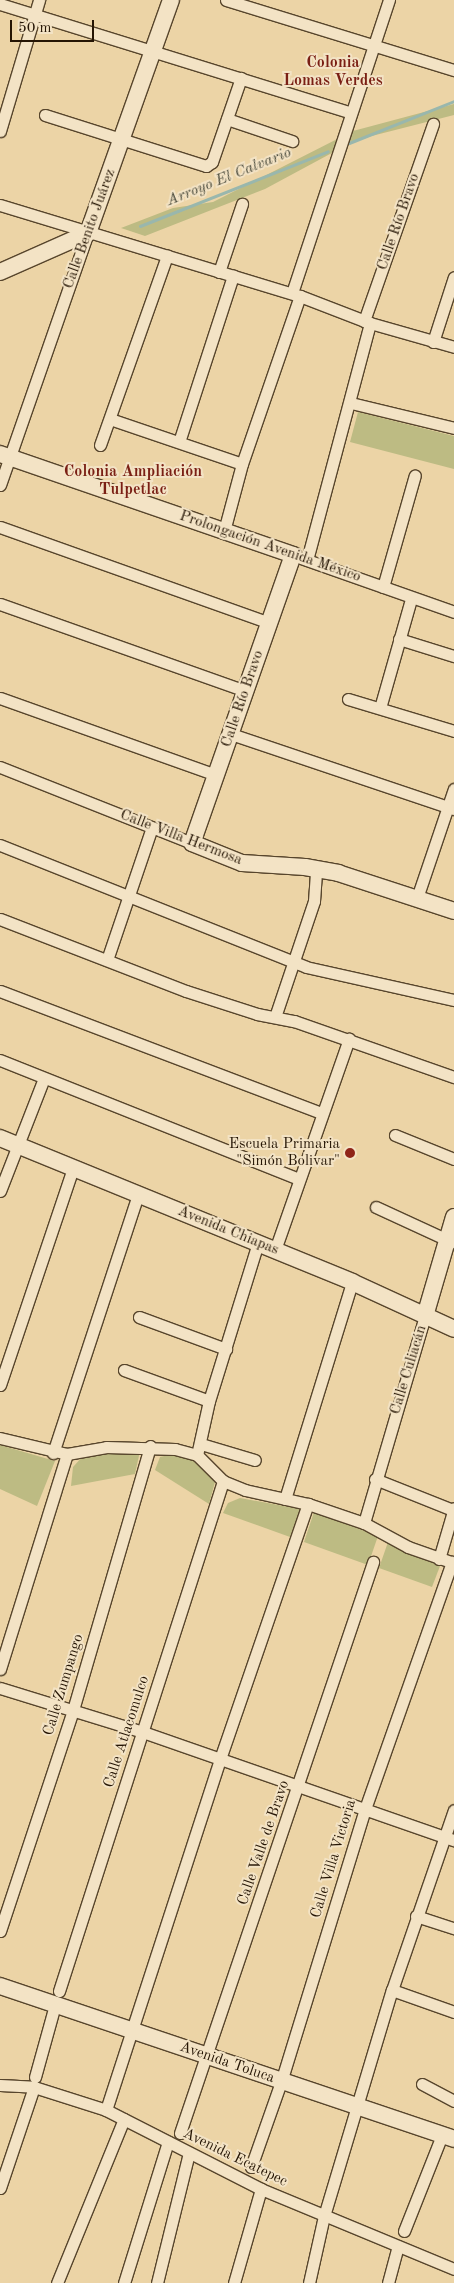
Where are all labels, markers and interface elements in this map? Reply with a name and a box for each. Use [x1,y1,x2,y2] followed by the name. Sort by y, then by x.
[12,10,96,42] scale bar
[18,21,52,36] text: 50 m
[283,53,383,91] district label: Colonia Lomas Verdes
[164,143,294,211] water label: Arroyo El Calvario
[60,167,120,291] street label: Calle Benito Juárez
[374,171,424,273] street label: Calle Río Bravo
[64,462,202,500] district label: Colonia Ampliación Tulpetlac
[177,507,363,587] street label: Prolongación Avenida México
[218,648,268,750] street label: Calle Río Bravo
[117,806,245,870] street label: Calle Villa Hermosa
[229,1135,340,1170] place label: Escuela Primaria "Simón Bolivar"
[344,1147,356,1159] marker: Escuela Primaria "Simón Bolivar"
[175,1203,281,1259] street label: Avenida Chiapas
[387,1323,431,1417] street label: Calle Culiacán
[40,1632,88,1738] street label: Calle Zumpango
[100,1674,154,1790] street label: Calle Atlacomulco
[234,1778,294,1908] street label: Calle Valle de Bravo
[307,1797,361,1921] street label: Calle Villa Victoria
[177,2038,277,2088] street label: Avenida Toluca
[180,2125,290,2191] street label: Avenida Ecatepec

